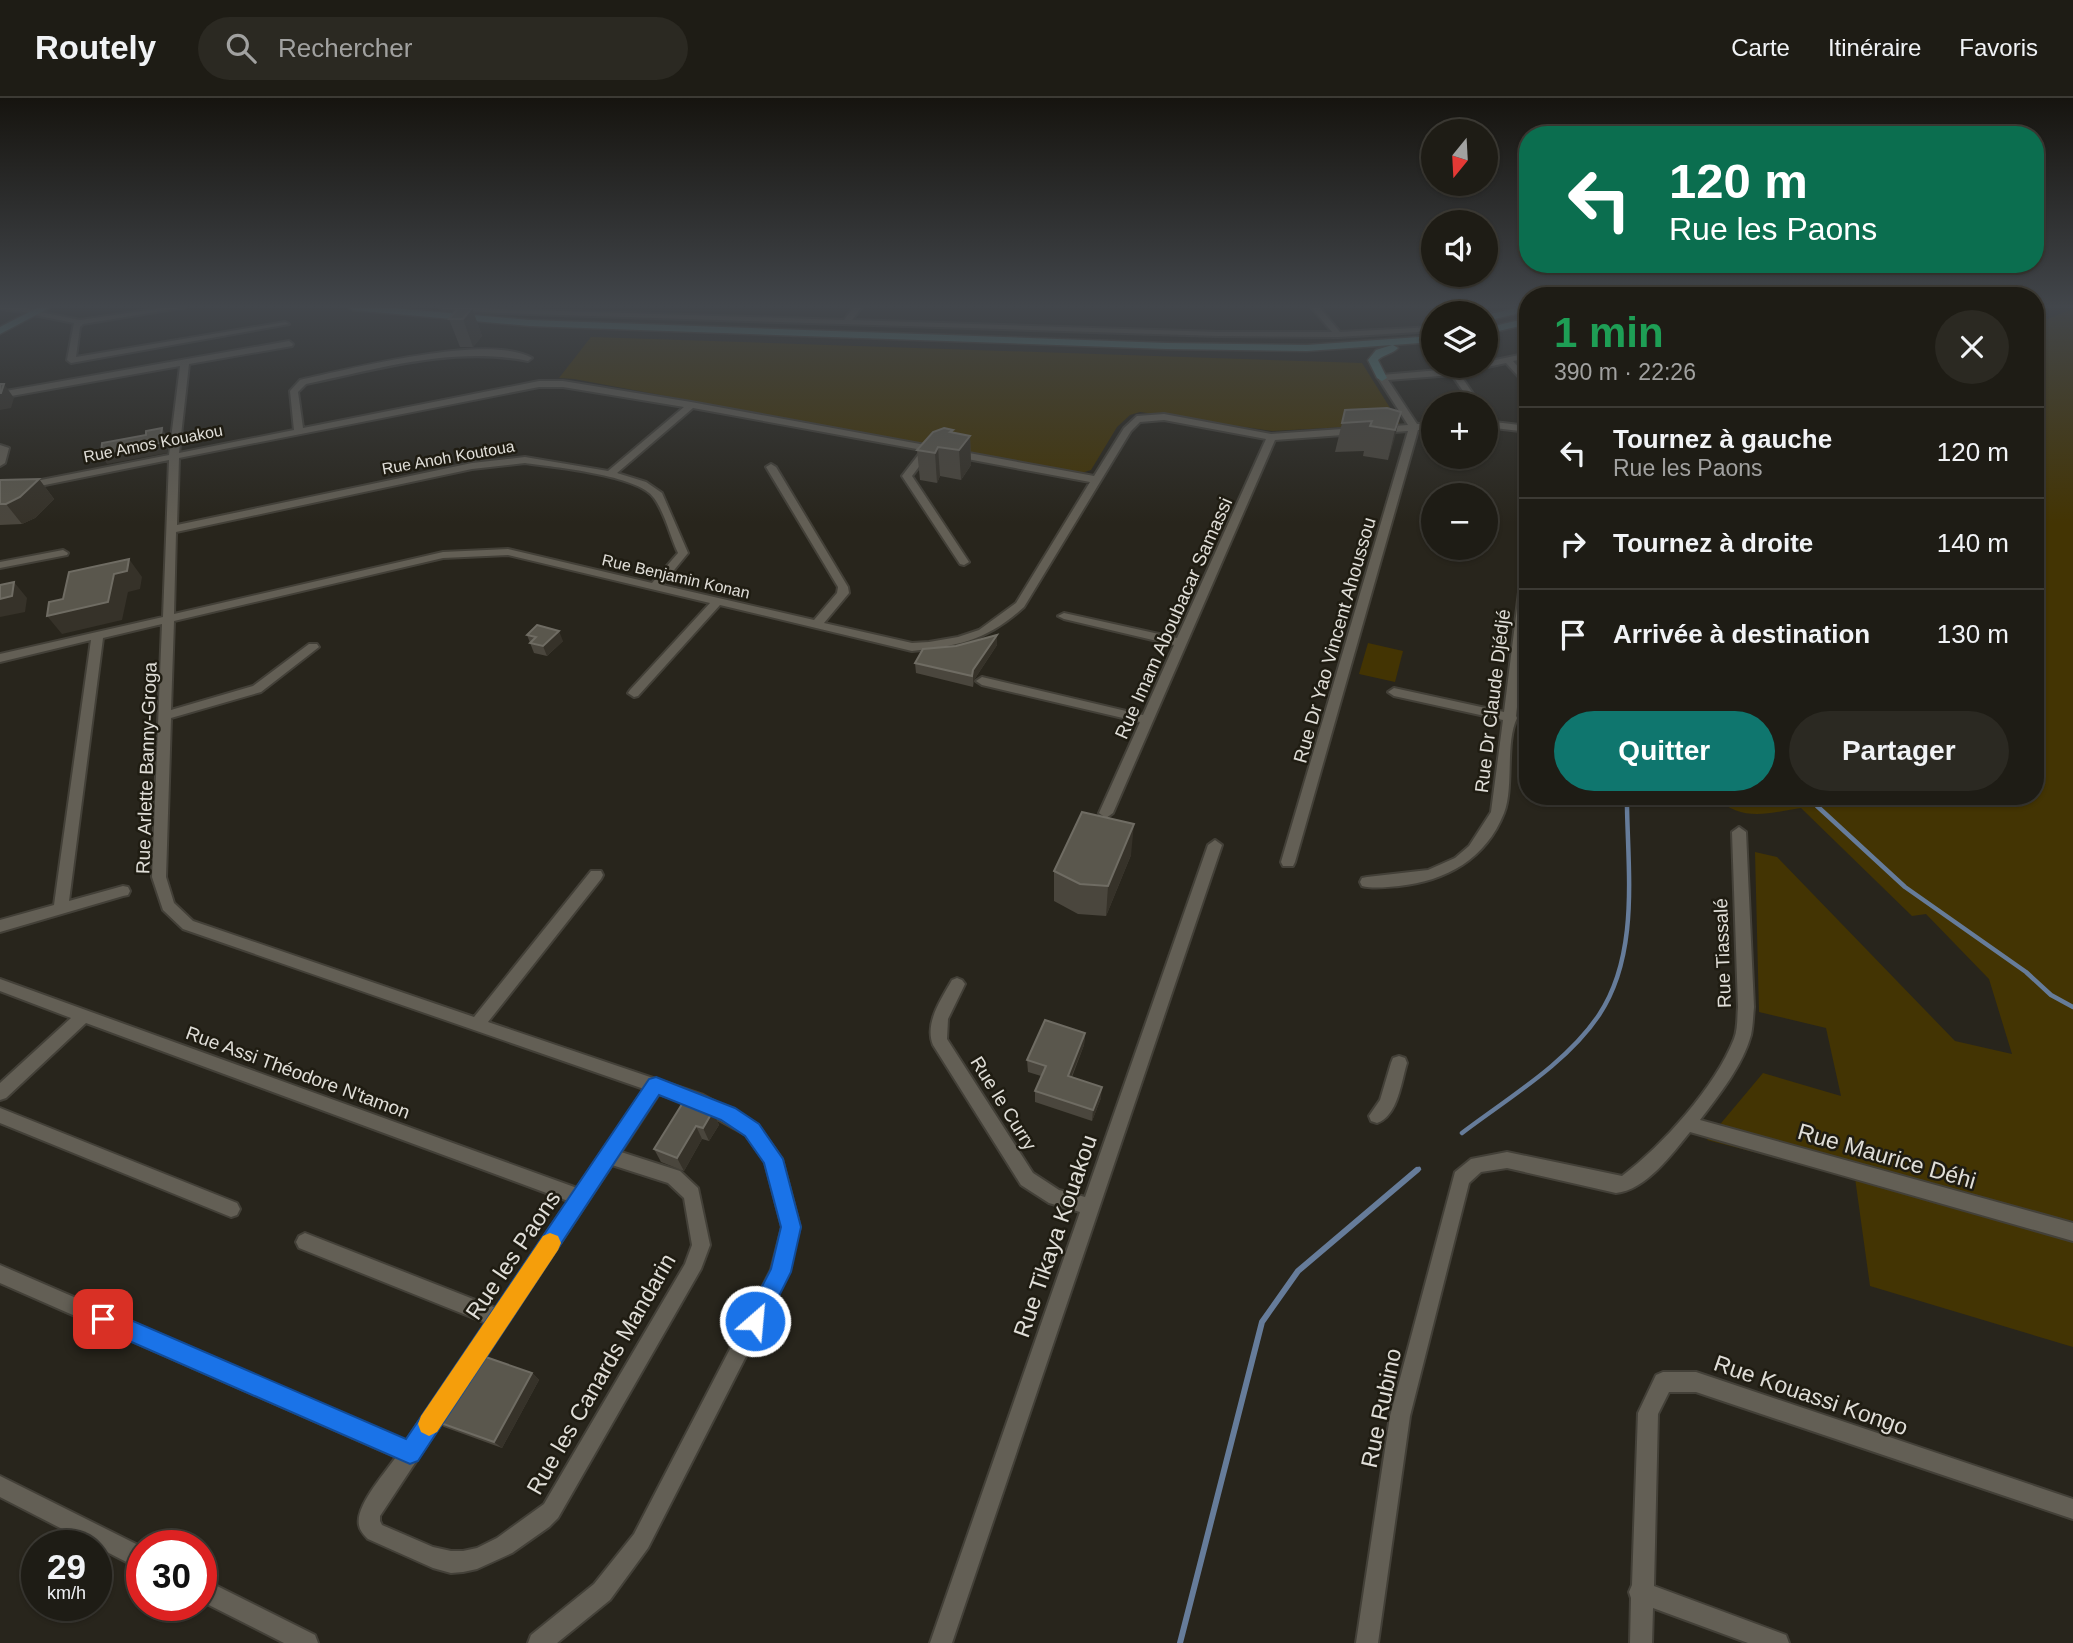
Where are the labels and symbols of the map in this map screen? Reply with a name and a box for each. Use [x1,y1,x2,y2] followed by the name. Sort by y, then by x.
[1421,119,1498,196] north arrow
[82,422,224,465] street label: Rue Amos Kouakou
[380,437,516,478] street label: Rue Anoh Koutoua
[1111,494,1236,742] street label: Rue Imam Aboubacar Samassi
[1289,515,1380,765] street label: Rue Dr Yao Vincent Ahoussou
[600,551,751,602] street label: Rue Benjamin Konan
[1471,608,1514,794] street label: Rue Dr Claude Djédjé
[132,661,161,874] street label: Rue Arlette Banny-Groga
[1710,898,1735,1008] street label: Rue Tiassalé
[183,1022,413,1123] street label: Rue Assi Théodore N'tamon
[966,1052,1041,1154] street label: Rue le Curry
[1795,1118,1979,1194] street label: Rue Maurice Déhi
[1008,1131,1102,1341] street label: Rue Tikaya Kouakou
[460,1186,566,1324] street label: Rue les Paons
[521,1249,681,1499] street label: Rue les Canards Mandarin
[718,1284,792,1358] position arrow
[73,1289,133,1349] pin
[1356,1346,1406,1470] street label: Rue Rubino
[1711,1350,1911,1440] street label: Rue Kouassi Kongo
[126,1530,217,1621] speed limit sign: 30

